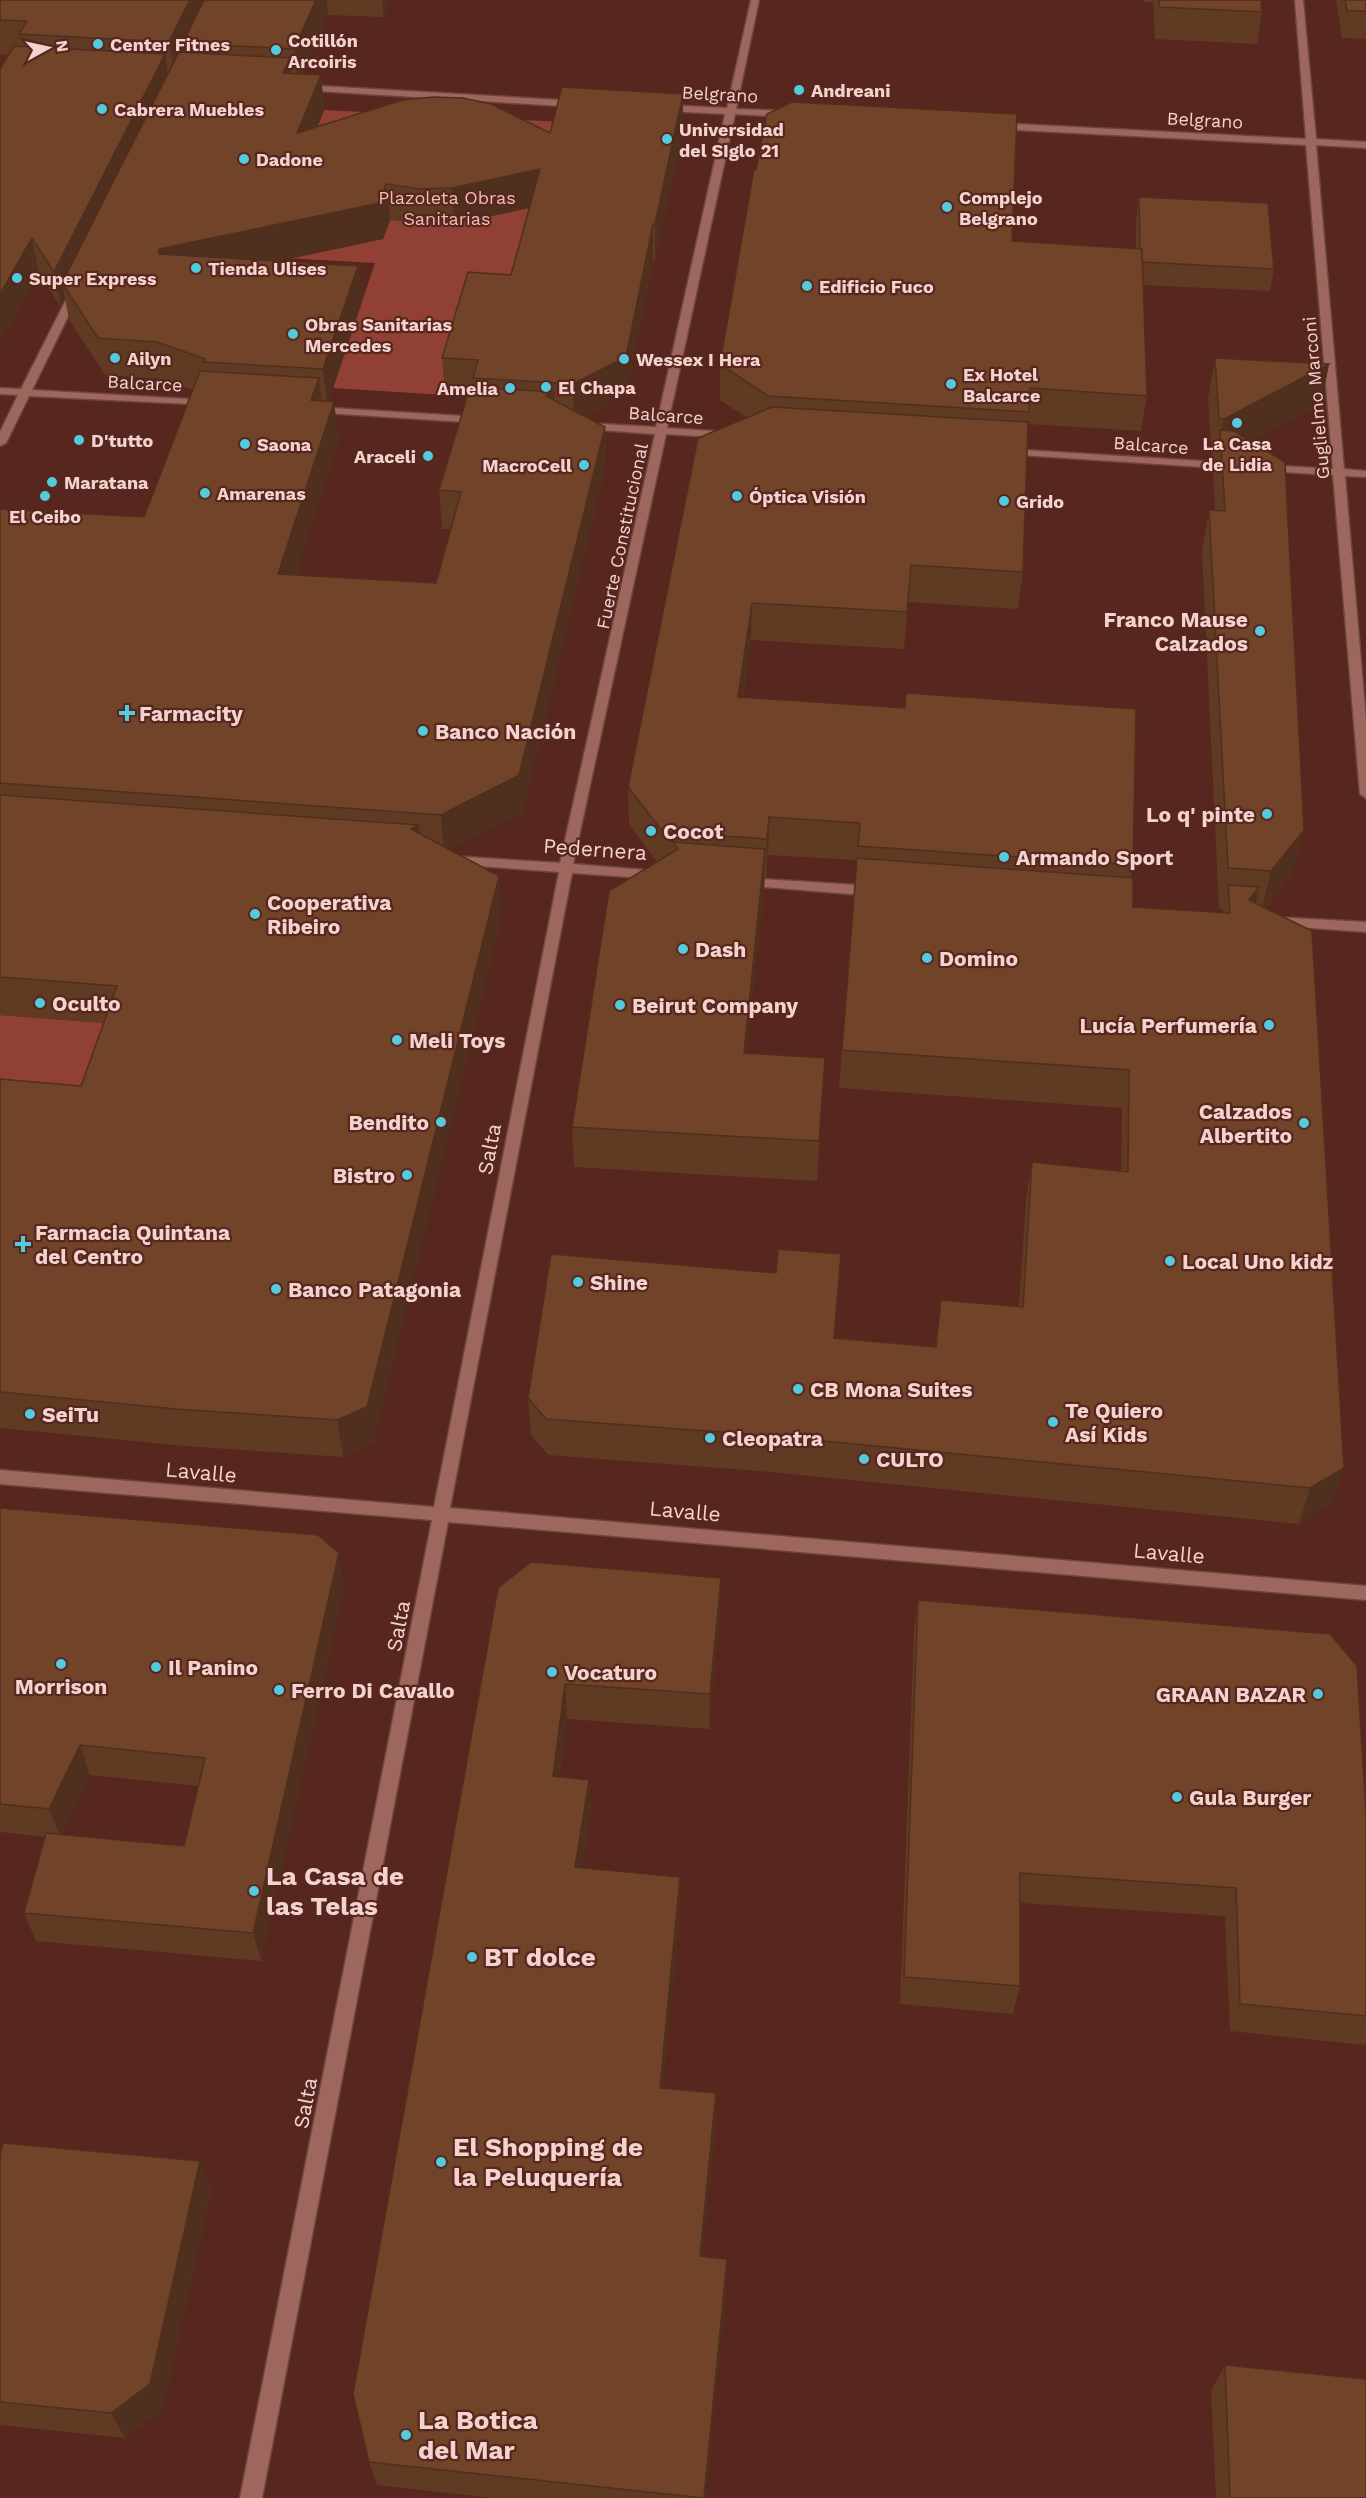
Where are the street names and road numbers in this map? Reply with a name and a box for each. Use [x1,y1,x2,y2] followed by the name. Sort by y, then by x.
[681,82,759,106] street label: Belgrano
[1166,108,1244,132] street label: Belgrano
[1298,316,1334,480] street label: Guglielmo Marconi
[107,371,183,395] street label: Balcarce
[628,402,704,428] street label: Balcarce
[1113,432,1189,458] street label: Balcarce
[592,440,652,631] street label: Fuerte Constitucional
[542,833,648,865] street label: Pedernera
[472,1121,506,1177] street label: Salta
[164,1456,238,1488] street label: Lavalle
[648,1495,722,1527] street label: Lavalle
[1132,1537,1206,1569] street label: Lavalle
[381,1598,415,1654] street label: Salta
[288,2075,322,2131] street label: Salta

